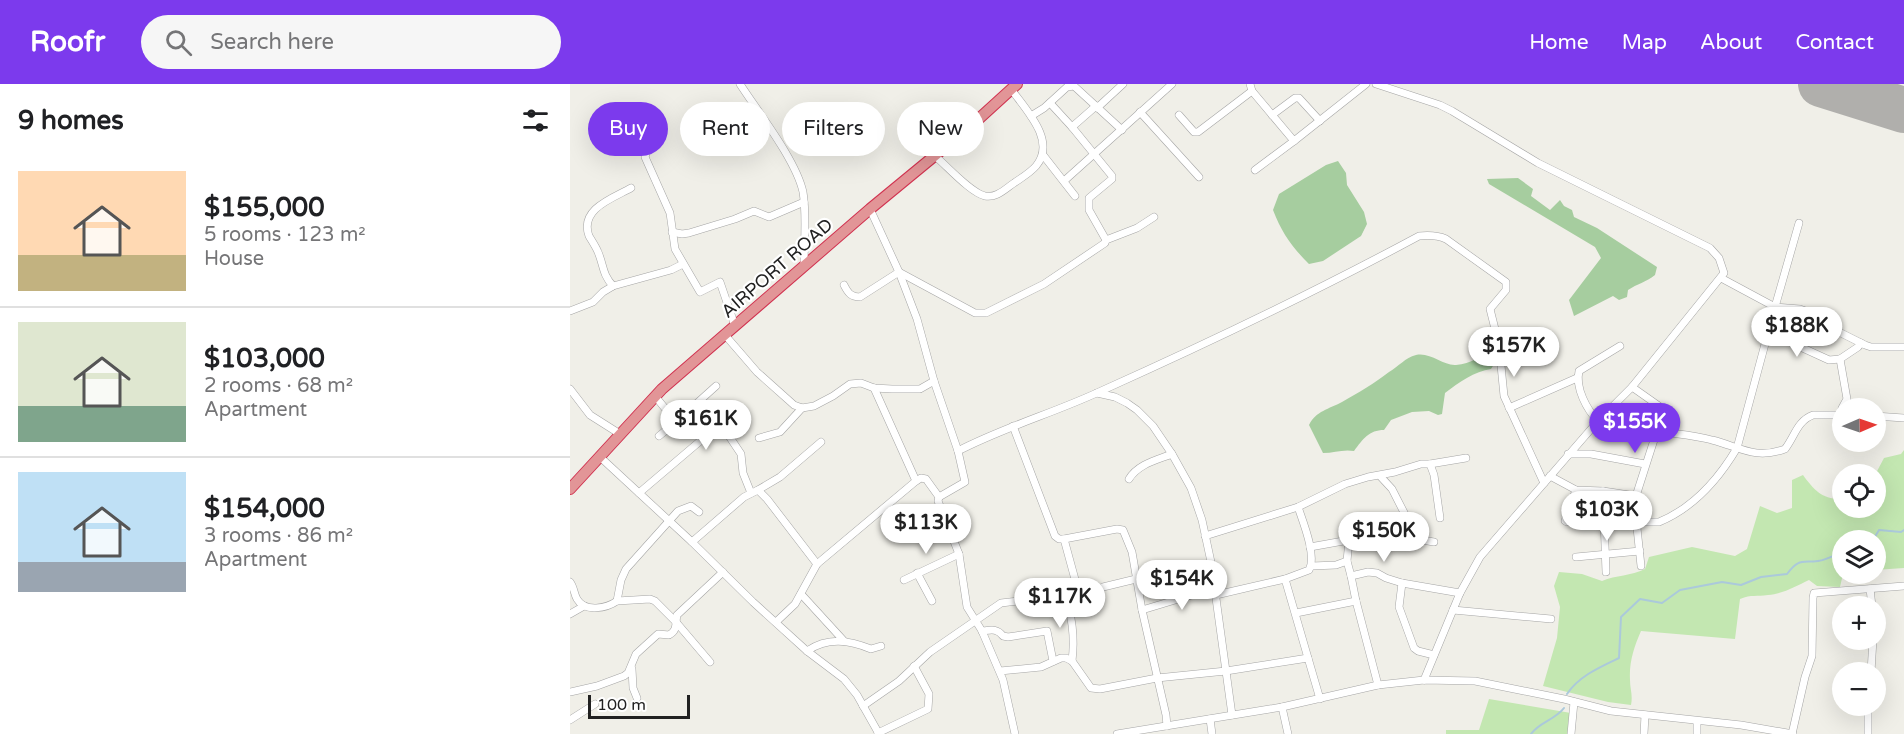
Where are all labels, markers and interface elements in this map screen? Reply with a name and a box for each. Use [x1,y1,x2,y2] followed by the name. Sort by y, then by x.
[141,15,561,69] search box
[30,25,105,59] text: Roofr
[162,26,195,59] icon: search
[210,29,334,55] text: Search here
[1529,30,1589,55] text: Home
[1622,30,1667,55] text: Map
[1700,30,1762,55] text: About
[1795,30,1874,55] text: Contact
[588,102,668,156] chip: Buy
[680,102,770,156] chip: Rent
[782,102,885,156] chip: Filters
[897,102,984,156] chip: New
[519,104,552,137] icon: filters
[18,105,124,136] text: 9 homes
[204,192,324,223] text: $155,000
[66,195,138,267] icon: home
[717,214,837,322] street label: AIRPORT ROAD
[204,223,366,247] text: 5 rooms · 123 m²
[204,247,264,271] text: House
[1755,307,1839,358] pin: $188K
[1765,314,1829,338] text: $188K
[1472,327,1556,378] pin: $157K
[1482,334,1546,358] text: $157K
[204,343,325,374] text: $103,000
[66,346,138,418] icon: home
[204,374,353,398] text: 2 rooms · 68 m²
[204,398,307,422] text: Apartment
[1832,398,1886,452] north arrow
[1832,398,1886,716] map controls
[664,400,748,451] pin: $161K
[1593,403,1677,454] pin: $155K
[674,407,738,431] text: $161K
[1603,410,1667,434] text: $155K
[1832,464,1886,518] button: locate
[1565,491,1649,542] pin: $103K
[204,493,325,524] text: $154,000
[66,496,138,568] icon: home
[1575,498,1639,522] text: $103K
[884,504,968,555] pin: $113K
[894,511,958,535] text: $113K
[1342,512,1426,563] pin: $150K
[1352,519,1416,543] text: $150K
[204,524,353,548] text: 3 rooms · 86 m²
[1832,530,1886,584] button: layers
[204,548,307,572] text: Apartment
[1140,560,1224,611] pin: $154K
[1150,567,1214,591] text: $154K
[1018,578,1102,629] pin: $117K
[1028,585,1092,609] text: $117K
[1832,596,1886,650] button: +
[1832,662,1886,716] button: −
[588,692,690,720] scale bar
[597,695,646,715] text: 100 m

